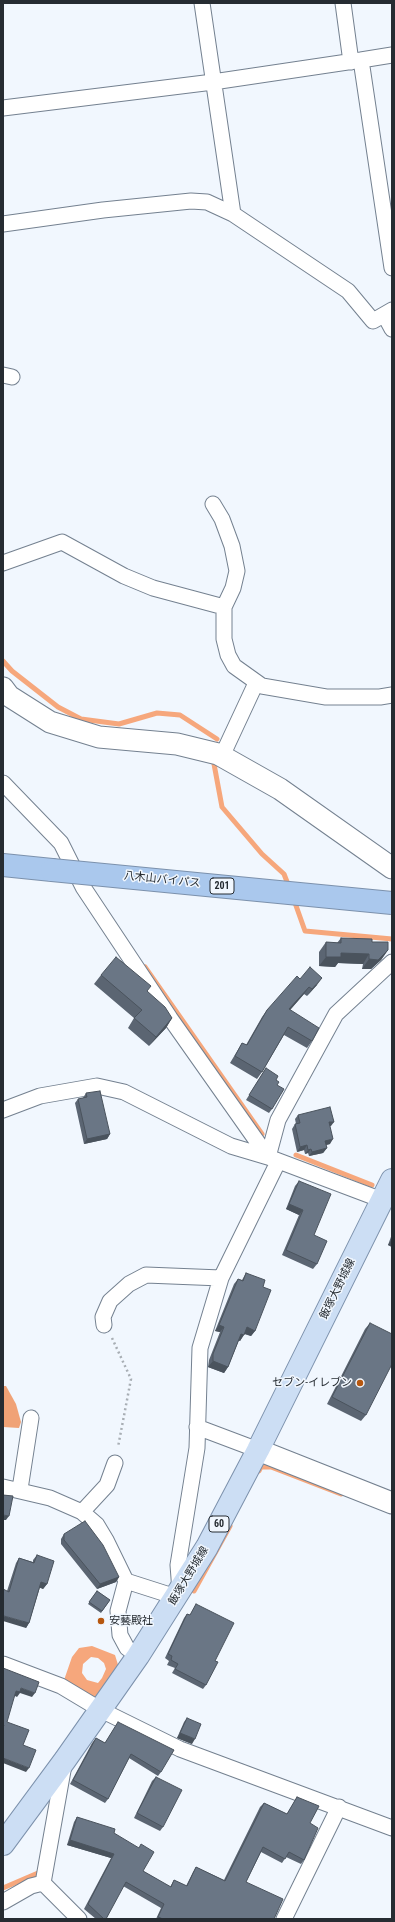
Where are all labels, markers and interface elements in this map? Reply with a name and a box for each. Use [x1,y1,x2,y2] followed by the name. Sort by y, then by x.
[123,869,201,891] street label: 八木山バイパス
[210,878,234,894] road number: 201
[318,1256,358,1322] street label: 飯塚大野城線
[272,1376,352,1390] place label: セブン-イレブン
[355,1378,365,1388] marker: セブン-イレブン
[209,1516,229,1532] road number: 60
[166,1544,212,1608] street label: 飯塚大野城線
[109,1614,153,1628] place label: 安藝殿社
[96,1616,106,1626] marker: 安藝殿社

